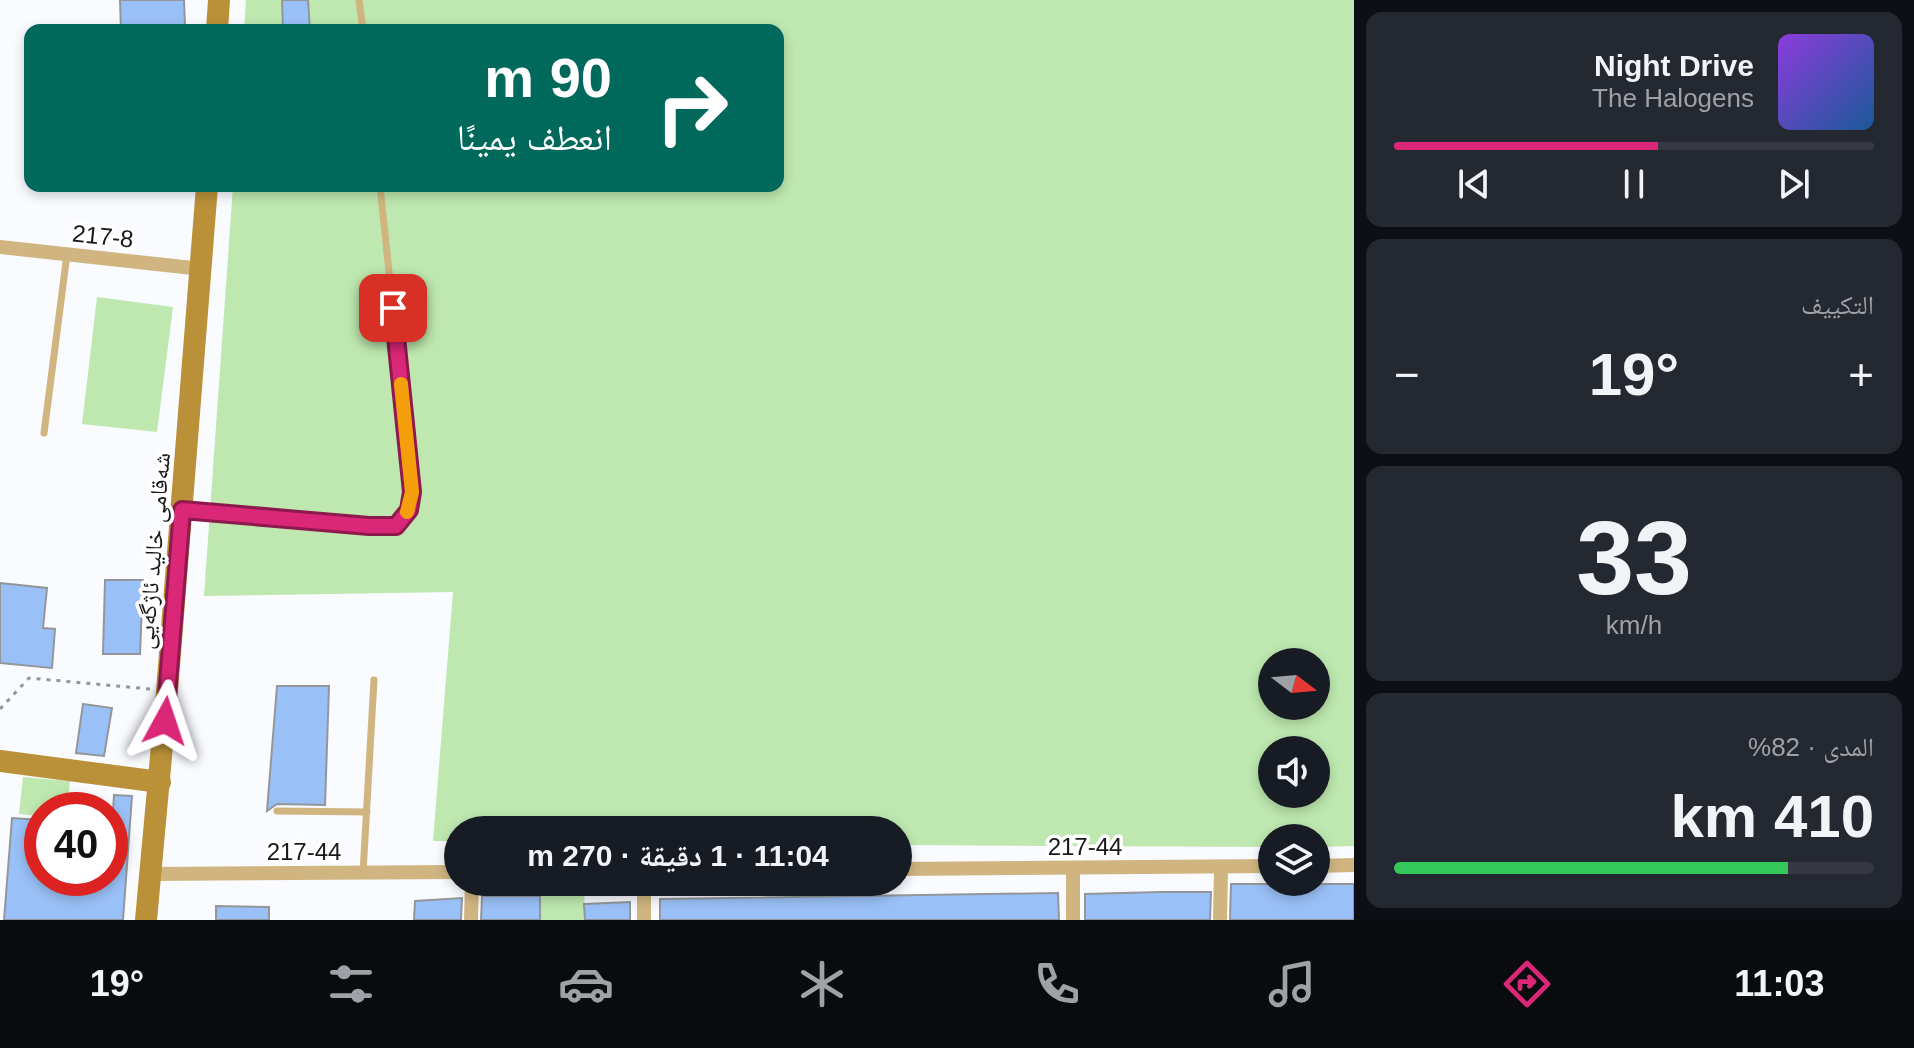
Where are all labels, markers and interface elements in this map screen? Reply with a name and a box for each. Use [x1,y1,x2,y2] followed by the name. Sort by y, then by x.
[484,46,612,109] text: 90 m
[1594,49,1754,82] text: Night Drive
[640,56,744,160] icon: right
[1592,83,1754,113] text: The Halogens
[457,117,612,158] text: انعطف يمينًا
[1452,162,1496,206] icon: previous
[1612,162,1656,206] icon: pause
[1772,162,1816,206] icon: next
[71,219,135,253] street label: 217-8
[359,274,427,342] pin
[371,286,415,330] icon: arrive
[1801,290,1874,320] text: التكييف
[1589,341,1679,408] text: 19°
[1394,350,1420,399] text: −
[1848,350,1874,399] text: +
[131,451,176,651] street label: شەقامی خالید ئاژگەیی
[1576,500,1692,616] text: 33
[1606,610,1662,640] text: km/h
[1258,648,1330,720] north arrow
[1258,648,1330,896] map controls
[123,679,207,763] position arrow
[1748,732,1874,762] text: المدى · 82%
[1258,736,1330,808] button: sound
[1671,783,1874,850] text: 410 km
[24,792,128,896] speed limit sign: 40
[1258,824,1330,896] button: layers
[1048,833,1122,860] street label: 217-44
[267,838,341,865] street label: 217-44
[527,839,829,872] text: 11:04 · 1 دقيقة · 270 m
[323,956,379,1012] icon: filters
[558,956,614,1012] icon: car
[794,956,850,1012] icon: climate
[1029,956,1085,1012] icon: phone
[1264,956,1320,1012] icon: music
[1499,956,1555,1012] icon: directions
[90,963,144,1004] text: 19°
[1734,963,1824,1004] text: 11:03

